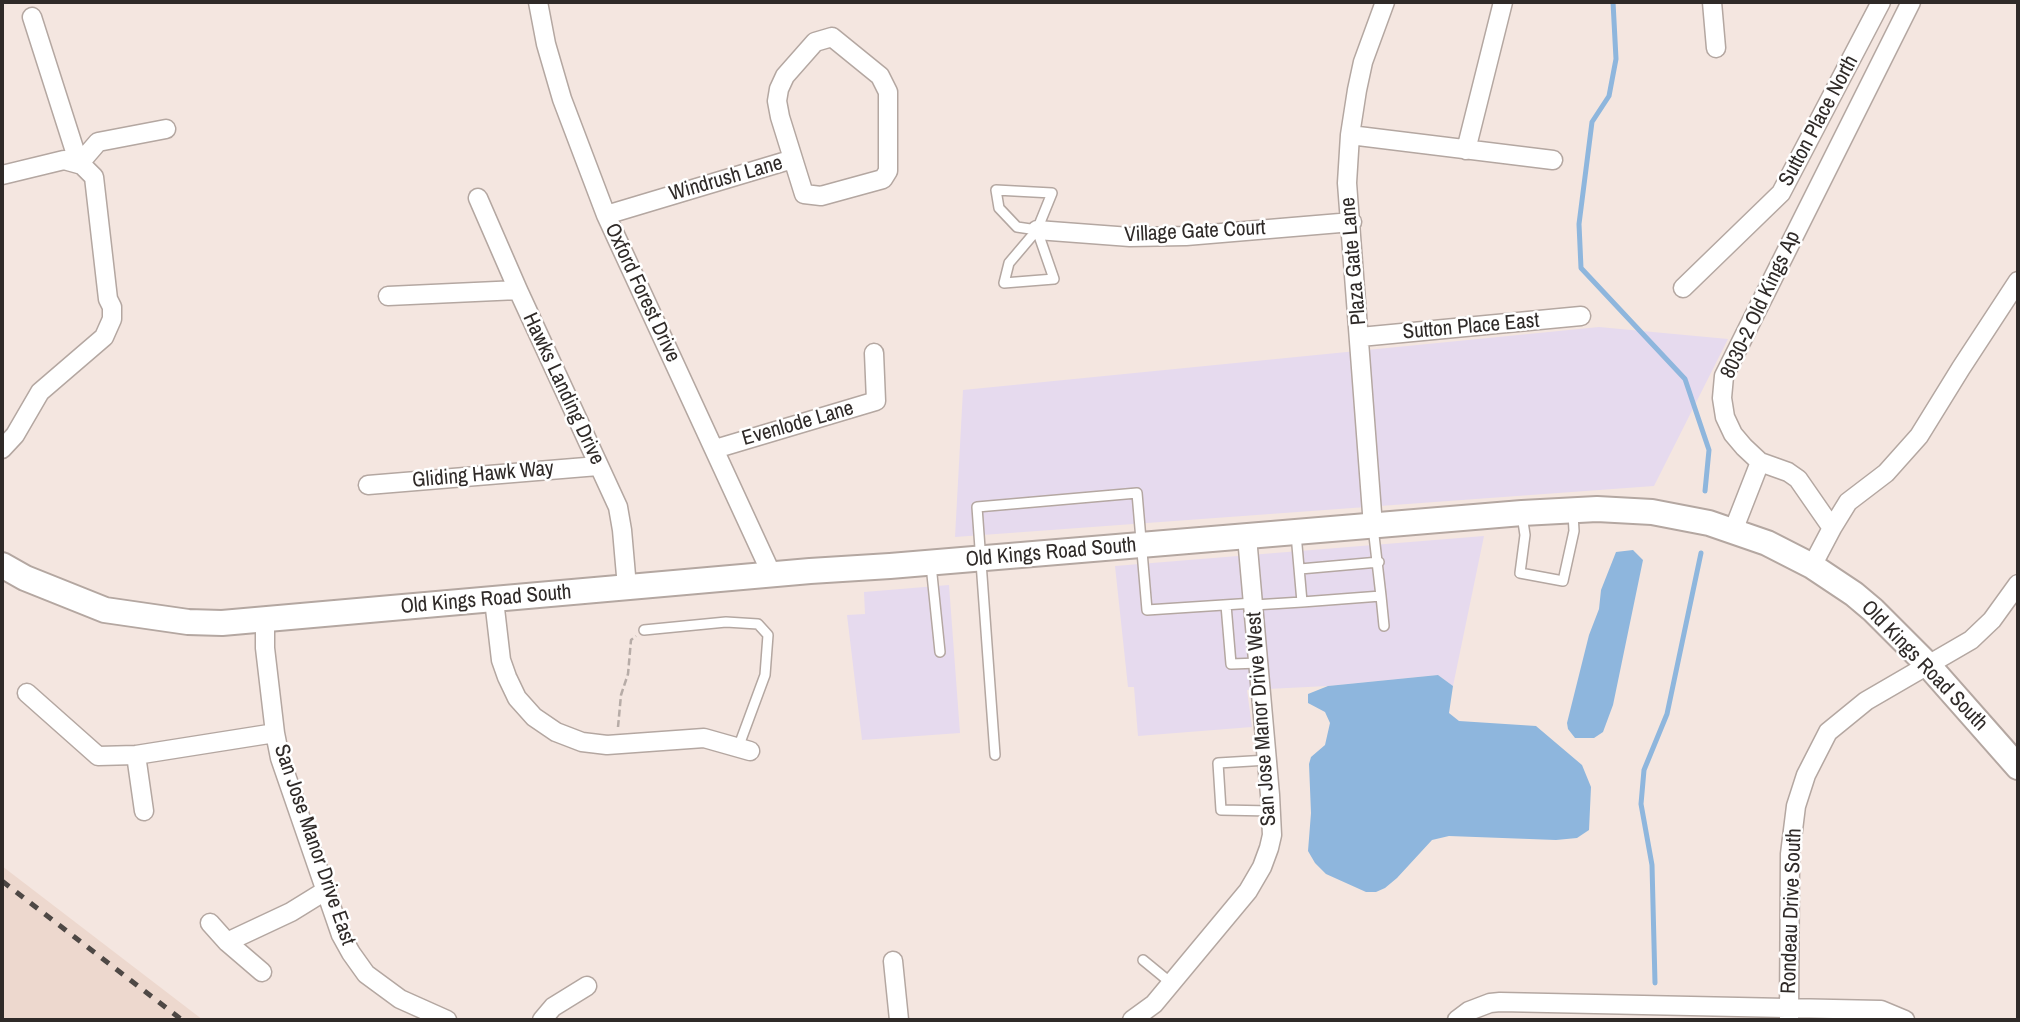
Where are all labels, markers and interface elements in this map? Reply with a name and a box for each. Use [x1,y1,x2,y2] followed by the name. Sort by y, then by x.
[1774,51,1864,191] street label: Sutton Place North
[666,151,786,207] street label: Windrush Lane
[1336,196,1372,326] street label: Plaza Gate Lane
[1124,216,1266,248] street label: Village Gate Court
[599,220,685,366] street label: Oxford Forest Drive
[1716,227,1806,383] street label: 8030-2 Old Kings Ap
[1402,308,1540,346] street label: Sutton Place East
[517,309,609,469] street label: Hawks Landing Drive
[739,396,857,452] street label: Evenlode Lane
[411,456,555,494] street label: Gliding Hawk Way
[965,533,1137,573] street label: Old Kings Road South
[400,580,572,620] street label: Old Kings Road South
[1855,596,1993,736] street label: Old Kings Road South
[1242,611,1282,827] street label: San Jose Manor Drive West
[268,741,360,949] street label: San Jose Manor Drive East
[1777,828,1807,994] street label: Rondeau Drive South

